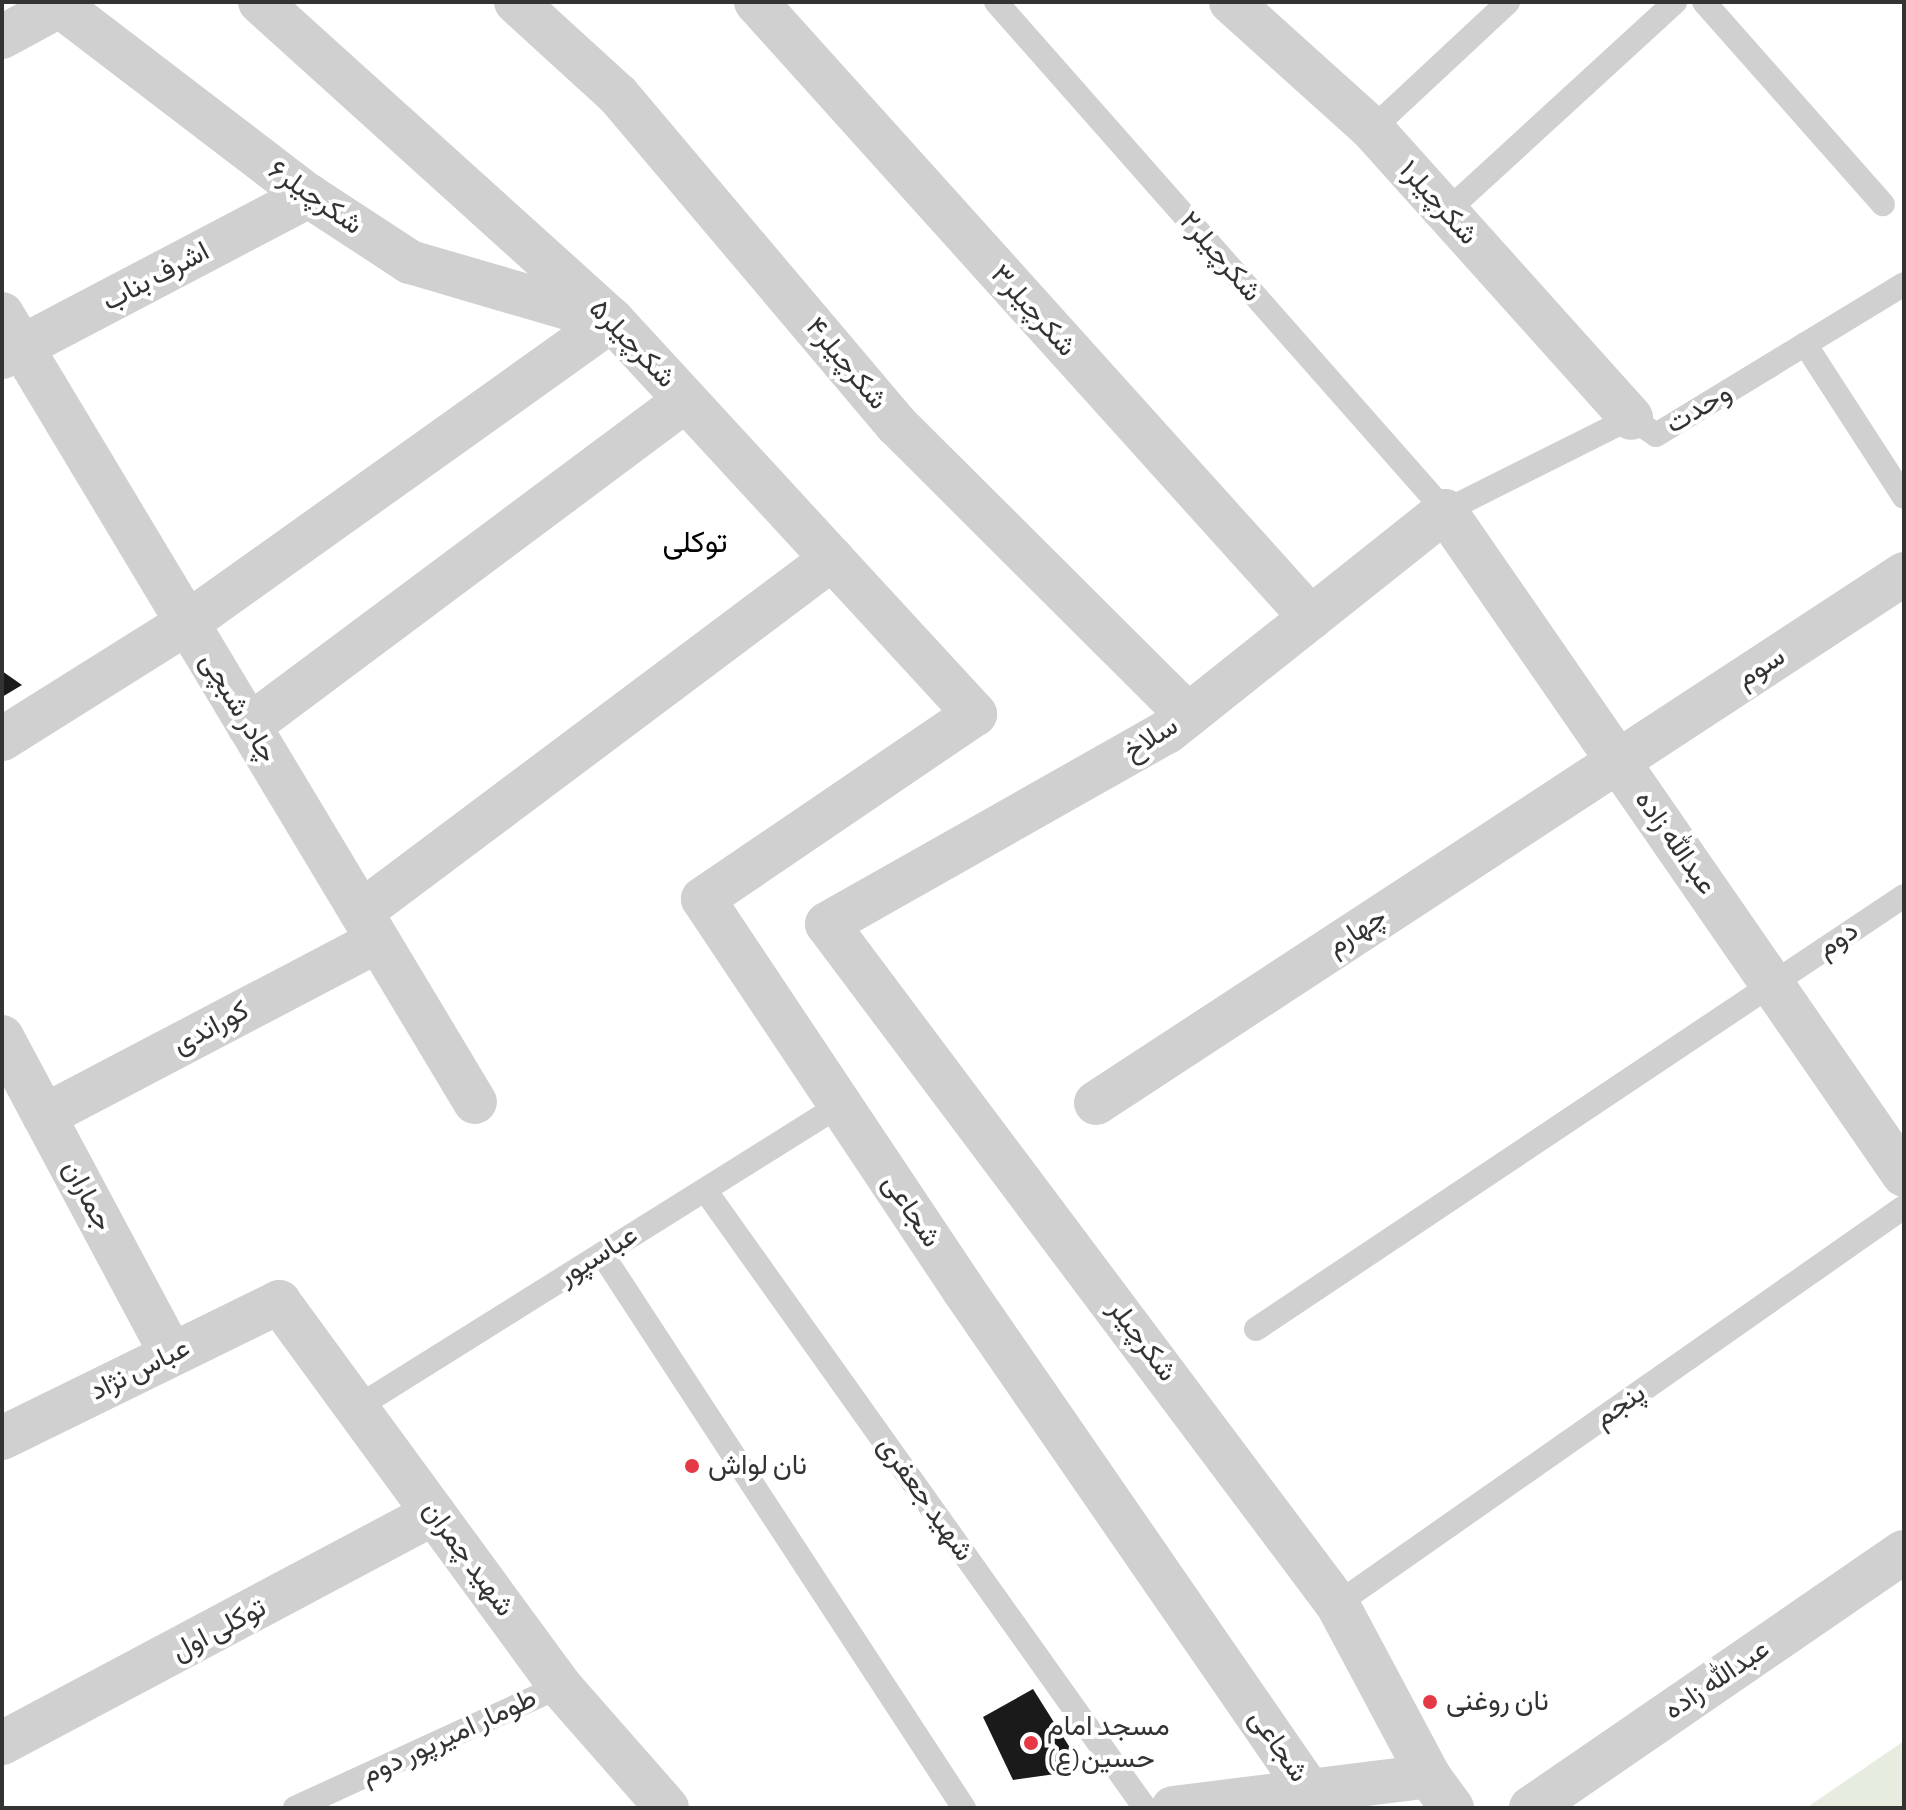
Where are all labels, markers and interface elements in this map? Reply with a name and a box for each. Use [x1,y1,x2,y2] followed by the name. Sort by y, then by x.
[261,153,369,243] street label: شکرچیلر۶
[1391,154,1485,252] street label: شکرچیلر۱
[1172,205,1268,309] street label: شکرچیلر۲
[97,235,215,319] street label: اشرف بناب
[983,258,1083,364] street label: شکرچیلر۳
[582,293,682,395] street label: شکرچیلر۵
[798,311,894,417] street label: شکرچیلر۴
[1660,376,1738,442] street label: وحدت
[663,525,727,561] district label: توکلی
[1730,640,1792,696] street label: سوم
[192,647,284,769] street label: چادر شبچی
[1118,709,1184,769] street label: سلاخ
[1627,784,1723,902] street label: عبدالله زاده
[1321,900,1393,964] street label: چهارم
[1811,914,1865,966] street label: دوم
[167,994,255,1062] street label: کوراندی
[55,1155,119,1237] street label: جماران
[874,1168,948,1254] street label: شجاعی
[552,1219,644,1293] street label: عباسپور
[1100,1293,1184,1389] street label: شکرچیلر
[85,1331,195,1409] street label: عباس نژاد
[1588,1376,1652,1436] street label: پنجم
[870,1430,980,1568] street label: شهید جعفری
[708,1449,807,1483] place label: نان لواش
[683,1457,701,1475] marker: نان لواش
[415,1495,521,1623] street label: شهید چمران
[166,1591,272,1669] street label: توکلی اول
[1658,1633,1776,1727] street label: عبدالله زاده
[356,1682,542,1792] street label: طومار امیرپور دوم
[1446,1685,1549,1719] place label: نان روغنی
[1421,1693,1439,1711] marker: نان روغنی
[1241,1703,1315,1789] street label: شجاعی
[1047,1710,1170,1776] place label: مسجد امام حسین(ع)
[1022,1734,1040,1752] marker: مسجد امام حسین(ع)

